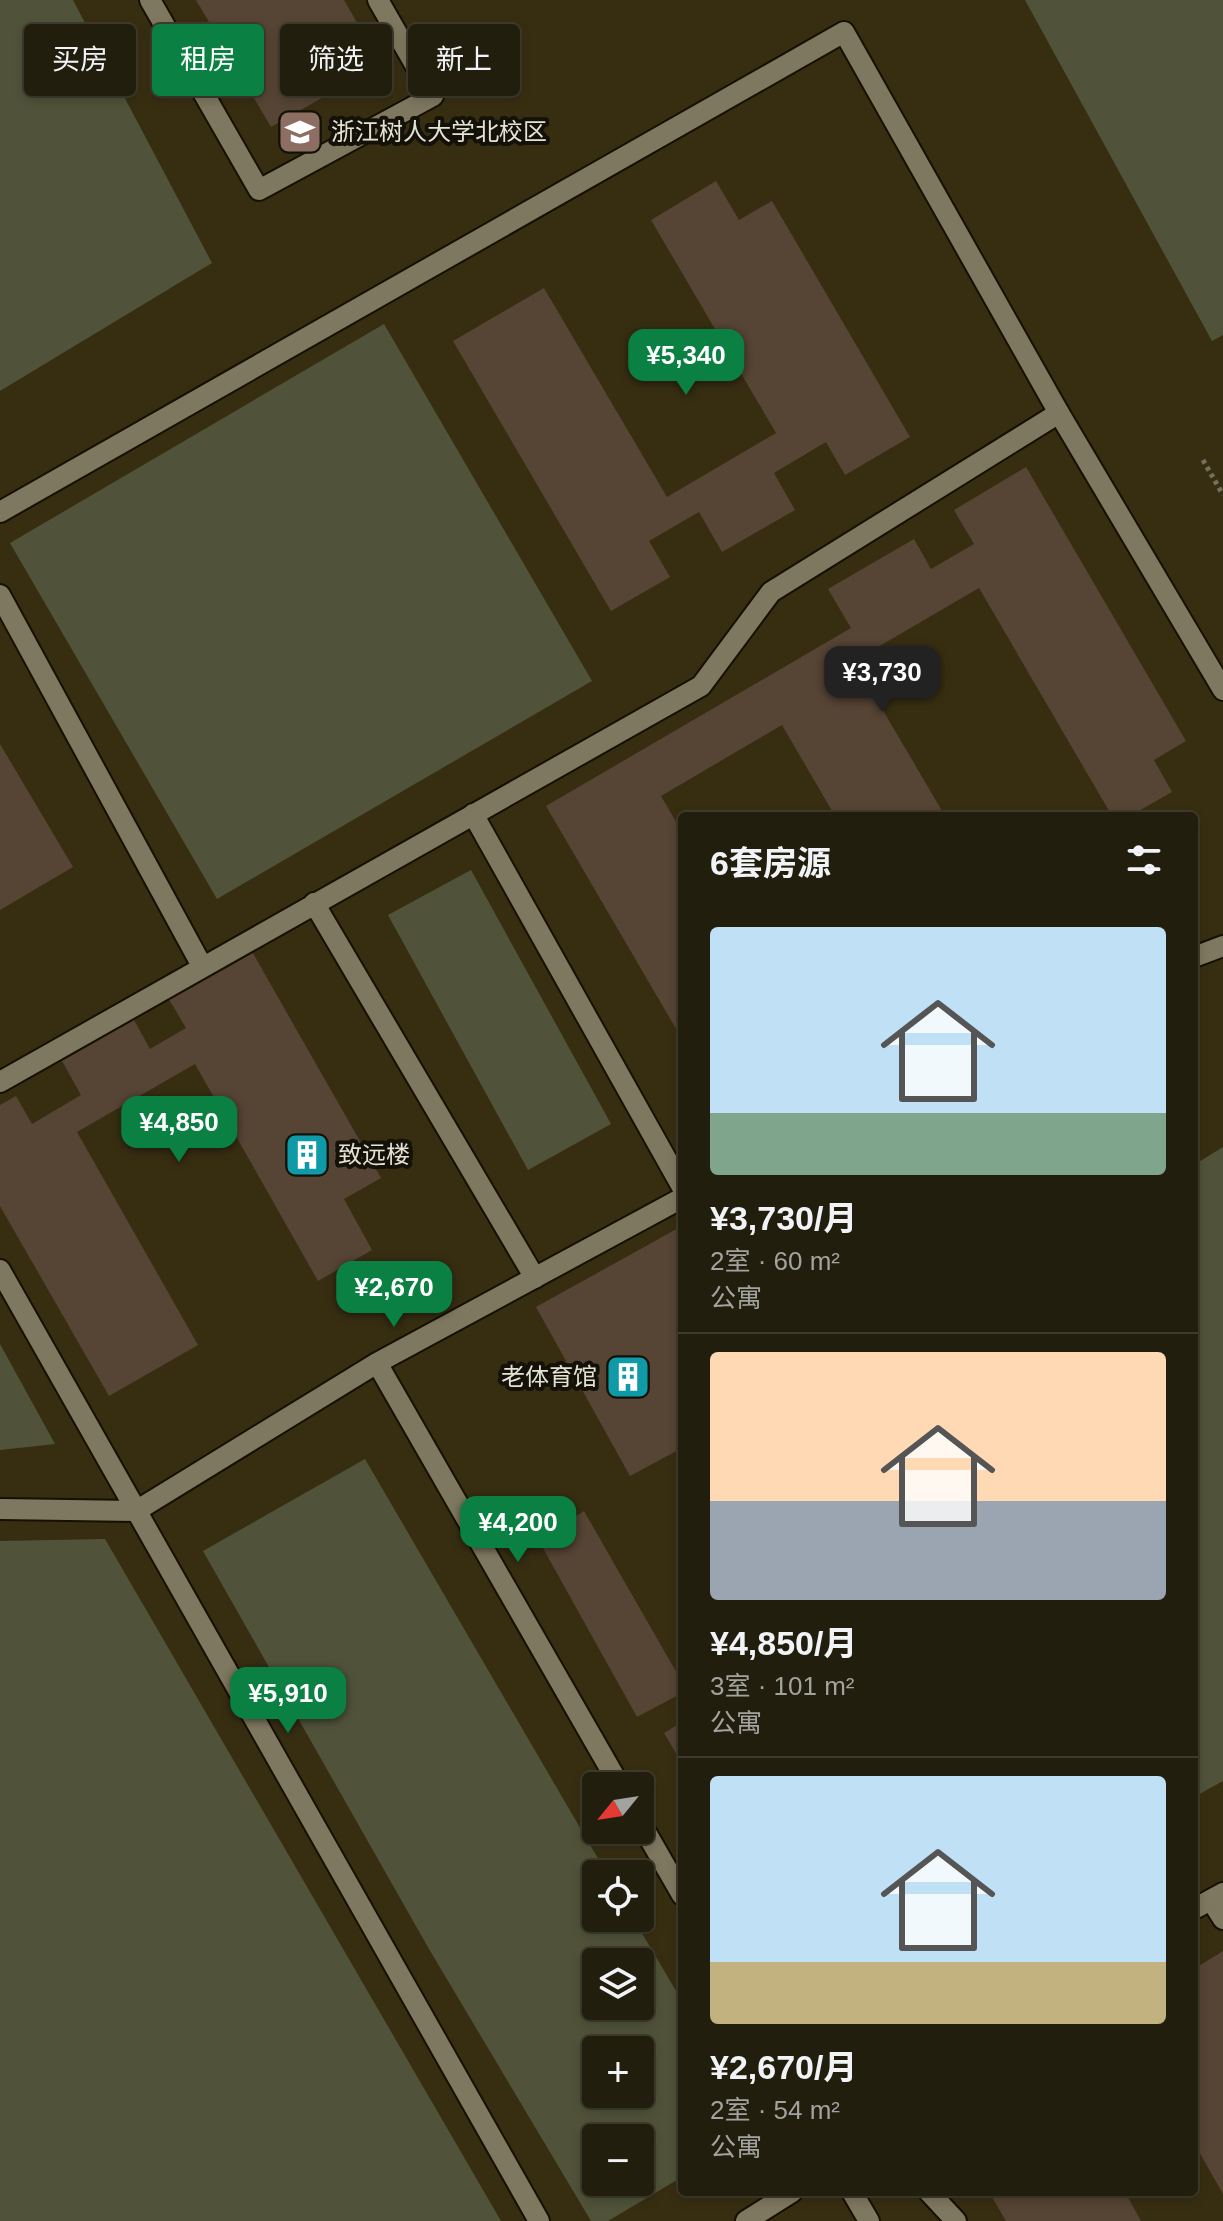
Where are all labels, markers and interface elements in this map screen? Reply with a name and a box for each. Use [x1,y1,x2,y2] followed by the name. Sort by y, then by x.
[24,24,136,96] chip: 买房
[152,24,264,96] chip: 租房
[280,24,392,96] chip: 筛选
[408,24,520,96] chip: 新上
[276,108,324,156] school or university icon: 浙江树人大学北校区
[331,118,547,145] place label: 浙江树人大学北校区
[621,329,751,397] pin: ¥5,340
[646,340,726,370] text: ¥5,340
[817,646,947,714] pin: ¥3,730
[842,657,922,687] text: ¥3,730
[1122,838,1166,882] icon: filters
[710,844,831,882] text: 6套房源
[866,979,1010,1123] icon: home
[114,1096,244,1164] pin: ¥4,850
[139,1107,219,1137] text: ¥4,850
[283,1131,331,1179] building icon: 致远楼
[338,1141,410,1168] place label: 致远楼
[710,1199,857,1237] text: ¥3,730/月
[710,1246,840,1276] text: 2室 · 60 m²
[329,1261,459,1329] pin: ¥2,670
[354,1272,434,1302] text: ¥2,670
[710,1283,762,1313] text: 公寓
[604,1353,652,1401] building icon: 老体育馆
[501,1363,597,1390] place label: 老体育馆
[866,1404,1010,1548] icon: home
[453,1496,583,1564] pin: ¥4,200
[478,1507,558,1537] text: ¥4,200
[710,1624,857,1662] text: ¥4,850/月
[223,1667,353,1735] pin: ¥5,910
[710,1671,855,1701] text: 3室 · 101 m²
[248,1678,328,1708] text: ¥5,910
[710,1708,762,1738] text: 公寓
[582,1772,654,1844] north arrow
[582,1772,654,2196] map controls
[866,1828,1010,1972] icon: home
[582,1860,654,1932] button: locate
[582,1948,654,2020] button: layers
[582,2036,654,2108] button: +
[710,2048,857,2086] text: ¥2,670/月
[710,2095,840,2125] text: 2室 · 54 m²
[582,2124,654,2196] button: −
[710,2132,762,2162] text: 公寓

